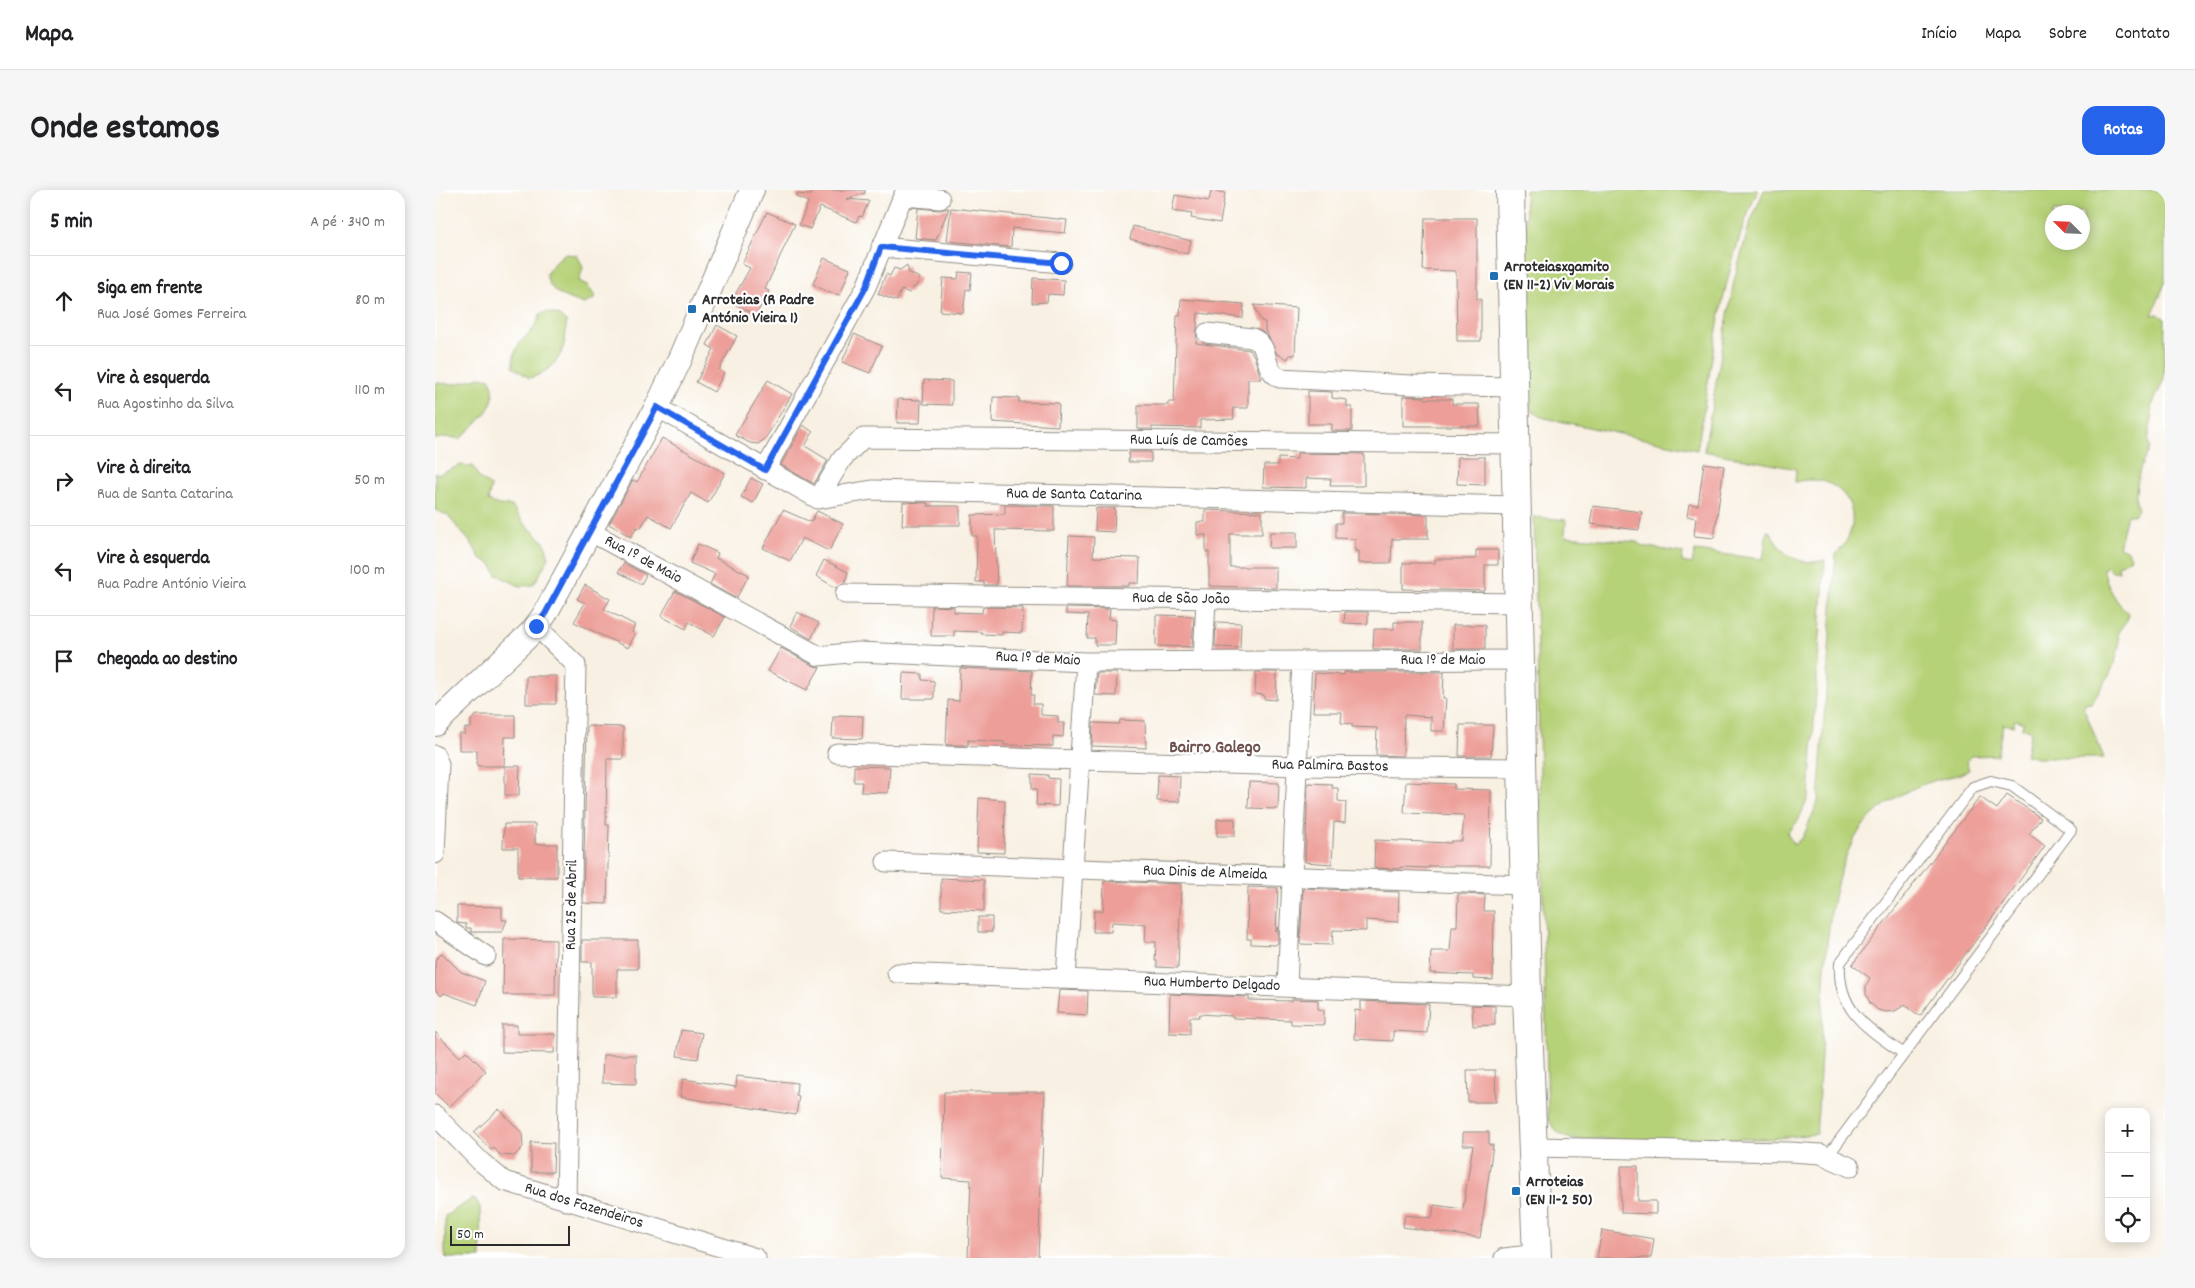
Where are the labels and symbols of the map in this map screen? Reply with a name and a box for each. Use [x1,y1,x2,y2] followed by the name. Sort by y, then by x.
[2045,205,2090,250] north arrow
[1050,252,1073,275] route start
[1504,256,1615,297] place label: Arroteiasxgamito (EN 11-2) Viv Morais
[1488,270,1500,282] marker: Arroteiasxgamito (EN 11-2) Viv Morais
[702,289,814,330] place label: Arroteias (R Padre António Vieira 1)
[686,303,698,315] marker: Arroteias (R Padre António Vieira 1)
[1130,428,1249,454] street label: Rua Luís de Camões
[1006,482,1143,508] street label: Rua de Santa Catarina
[600,530,686,590] street label: Rua 1º de Maio
[1132,587,1230,611] street label: Rua de São João
[525,615,548,638] route end
[995,645,1081,673] street label: Rua 1º de Maio
[1400,649,1486,672] street label: Rua 1º de Maio
[1169,736,1261,761] district label: Bairro Galego
[1271,753,1389,779] street label: Rua Palmira Bastos
[560,859,584,950] street label: Rua 25 de Abril
[1142,859,1268,887] street label: Rua Dinis de Almeida
[1143,970,1281,998] street label: Rua Humberto Delgado
[1526,1171,1592,1212] place label: Arroteias (EN 11-2 50)
[522,1177,647,1235] street label: Rua dos Fazendeiros
[1510,1185,1522,1197] marker: Arroteias (EN 11-2 50)
[450,1223,570,1246] scale bar

